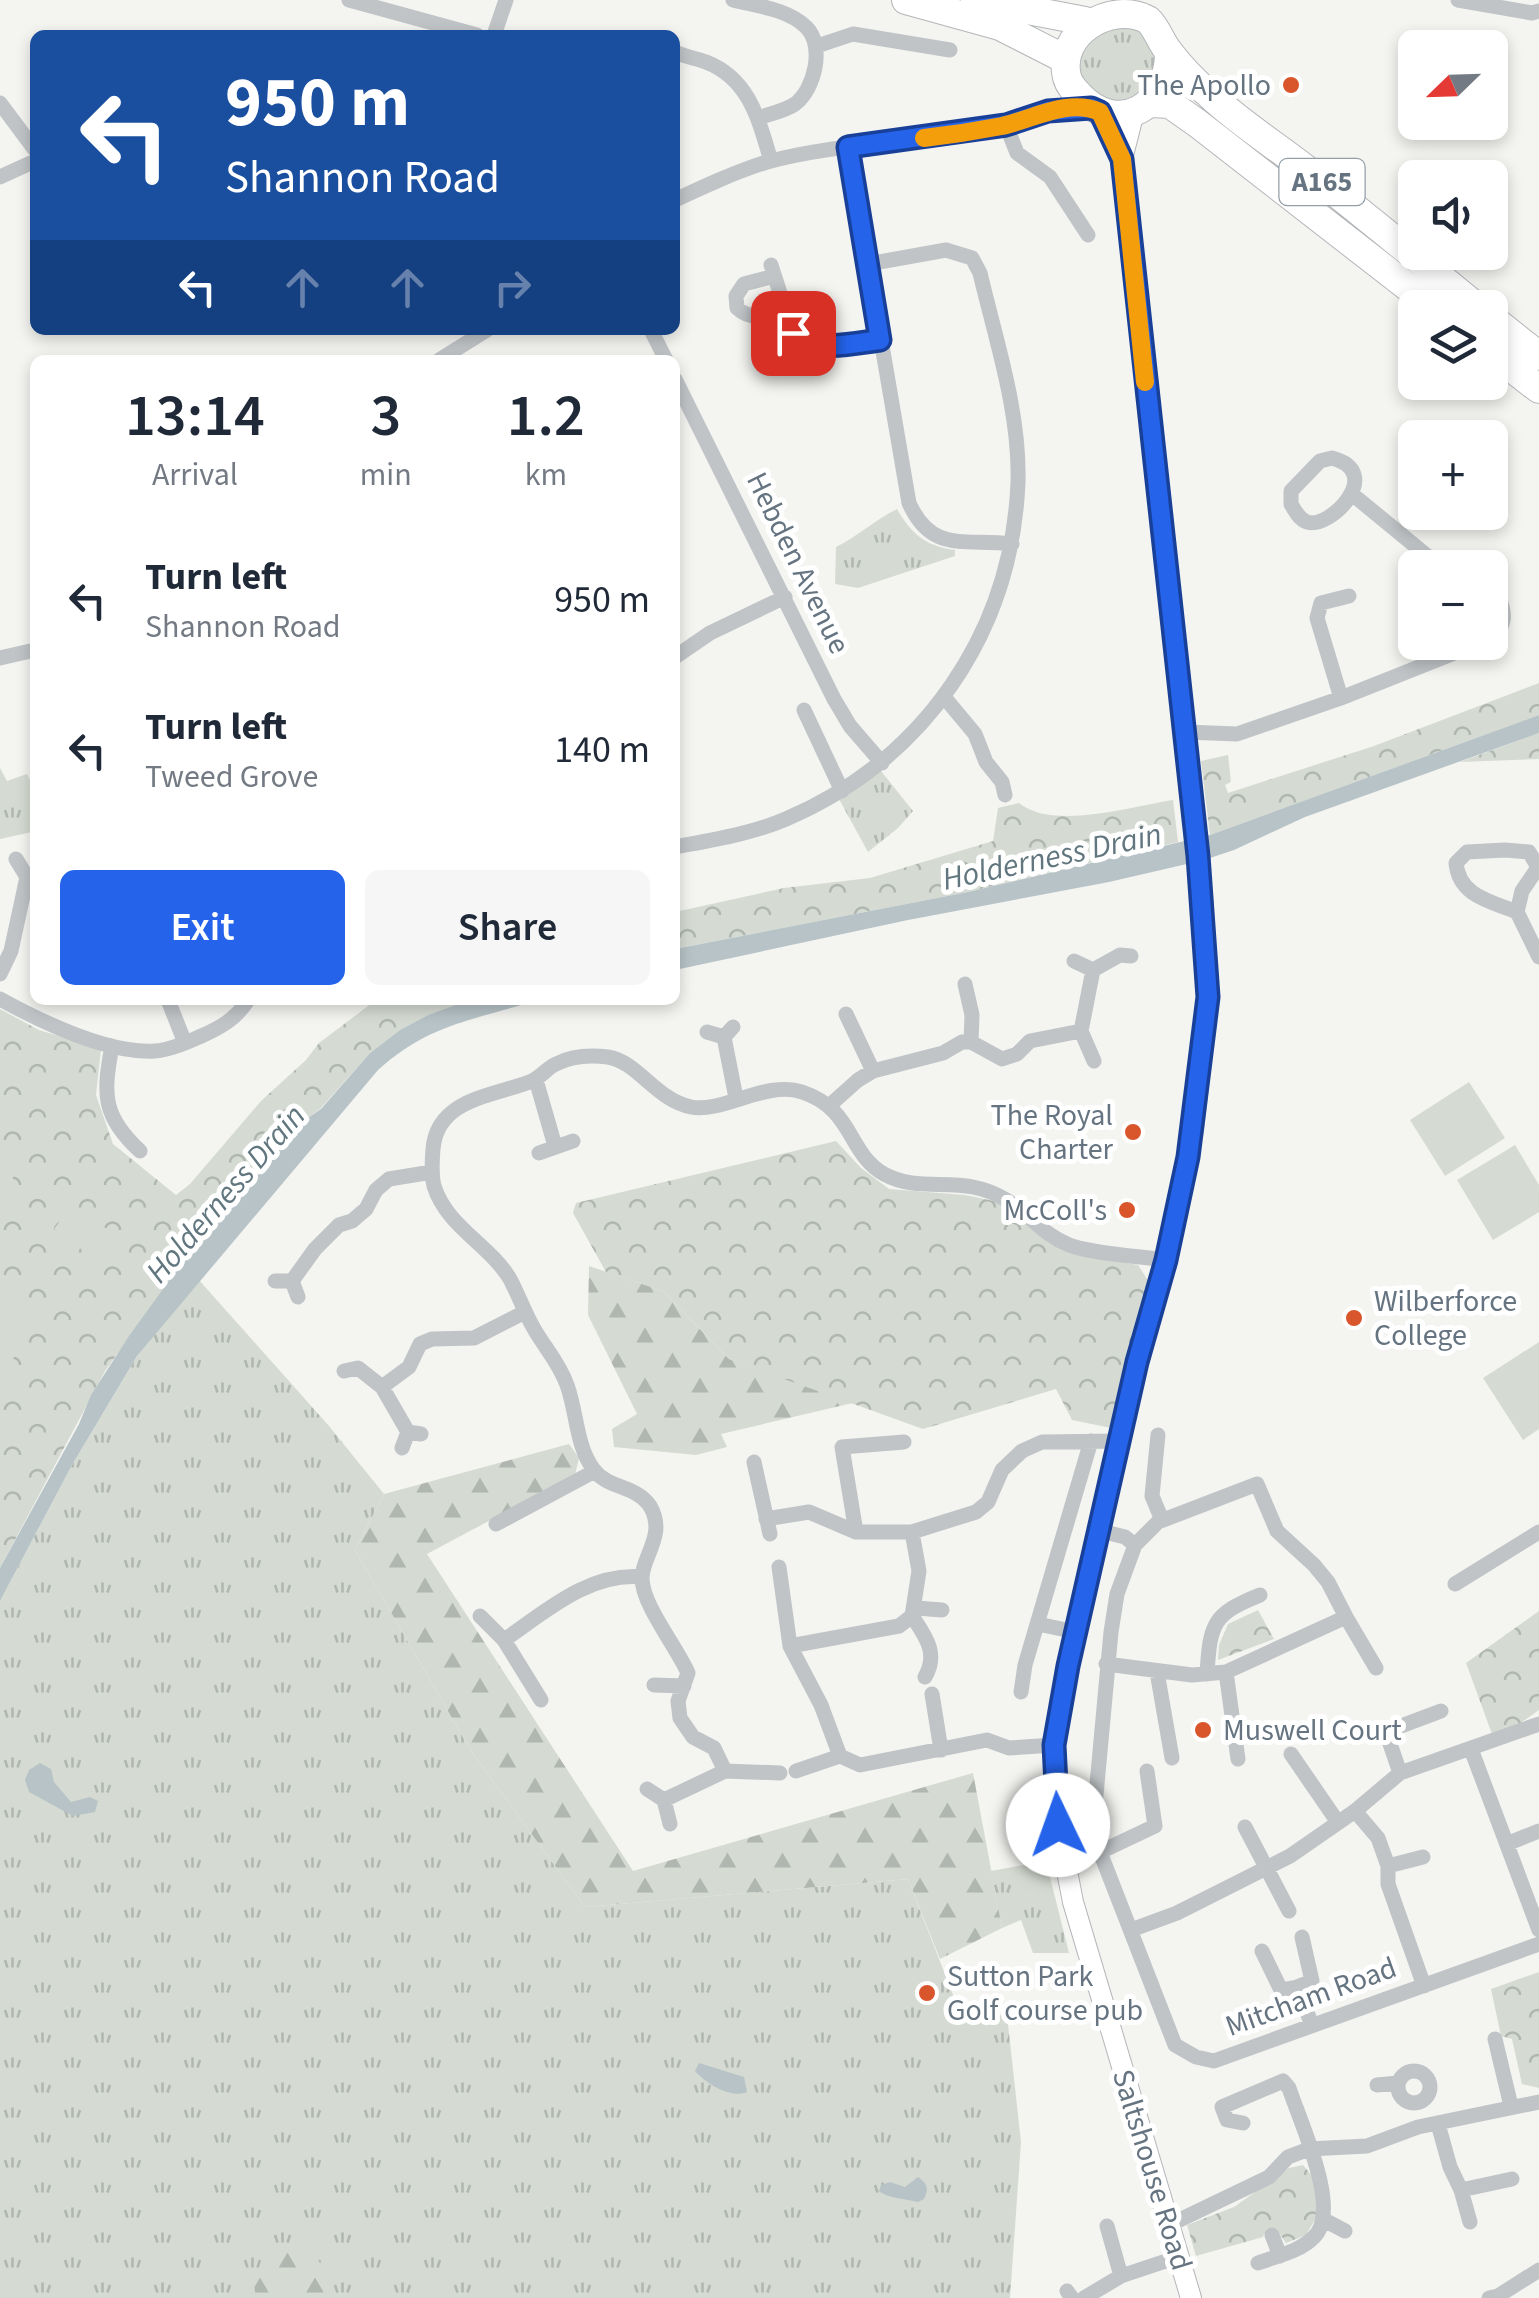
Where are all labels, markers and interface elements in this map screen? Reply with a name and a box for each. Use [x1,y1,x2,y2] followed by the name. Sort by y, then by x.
[1398,30,1508,140] north arrow
[1398,30,1508,660] map controls
[225,53,410,153] text: 950 m
[1137,64,1271,107] place label: The Apollo
[60,70,190,200] icon: left
[1280,74,1302,96] marker: The Apollo
[225,146,500,210] text: Shannon Road
[1280,159,1364,205] road number: A165
[1398,160,1508,270] button: sound
[170,260,225,315] icon: left
[275,260,330,315] icon: ahead
[380,260,435,315] icon: ahead
[485,260,540,315] icon: right
[1398,290,1508,400] button: layers
[751,291,836,376] pin
[766,306,821,361] icon: arrive
[125,374,265,459] text: 13:14
[370,374,401,459] text: 3
[507,374,585,459] text: 1.2
[1398,420,1508,530] button: +
[152,452,238,498] text: Arrival
[360,452,412,498] text: min
[525,452,567,498] text: km
[735,465,861,661] street label: Hebden Avenue
[145,550,287,604] text: Turn left
[1398,550,1508,660] button: −
[60,573,115,628] icon: left
[554,573,650,627] text: 950 m
[145,604,341,650] text: Shannon Road
[145,700,287,754] text: Turn left
[60,723,115,778] icon: left
[554,723,650,777] text: 140 m
[145,754,318,800] text: Tweed Grove
[938,811,1166,903] water label: Holderness Drain
[60,870,345,985] button: Exit
[365,870,650,985] button: Share
[991,1094,1114,1171] place label: The Royal Charter
[135,1095,317,1293] water label: Holderness Drain
[1122,1121,1144,1143] marker: The Royal Charter
[1003,1189,1107,1232] place label: McColl's
[1116,1199,1138,1221] marker: McColl's
[1374,1280,1517,1357] place label: Wilberforce College
[1343,1307,1365,1329] marker: Wilberforce College
[1223,1709,1402,1752] place label: Muswell Court
[1192,1719,1214,1741] marker: Muswell Court
[1006,1773,1110,1877] position arrow
[1219,1946,1403,2048] street label: Mitcham Road
[947,1955,1143,2032] place label: Sutton Park Golf course pub
[916,1982,938,2004] marker: Sutton Park Golf course pub
[1101,2064,1203,2276] street label: Saltshouse Road

